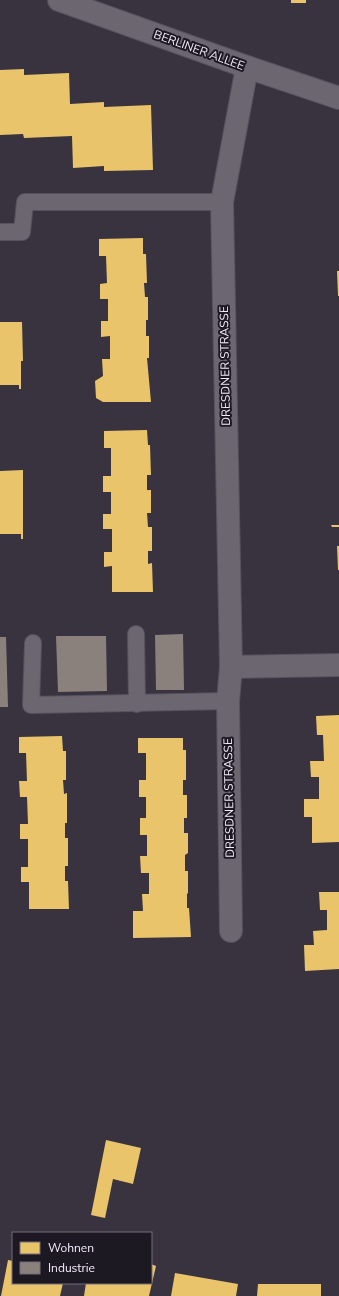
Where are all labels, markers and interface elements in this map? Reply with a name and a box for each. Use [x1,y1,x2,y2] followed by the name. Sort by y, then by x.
[151,26,247,74] street label: BERLINER ALLEE
[216,306,234,426] street label: DRESDNER STRASSE
[220,738,238,858] street label: DRESDNER STRASSE
[12,1232,152,1284] legend
[48,1240,94,1256] text: Wohnen
[48,1260,95,1276] text: Industrie

